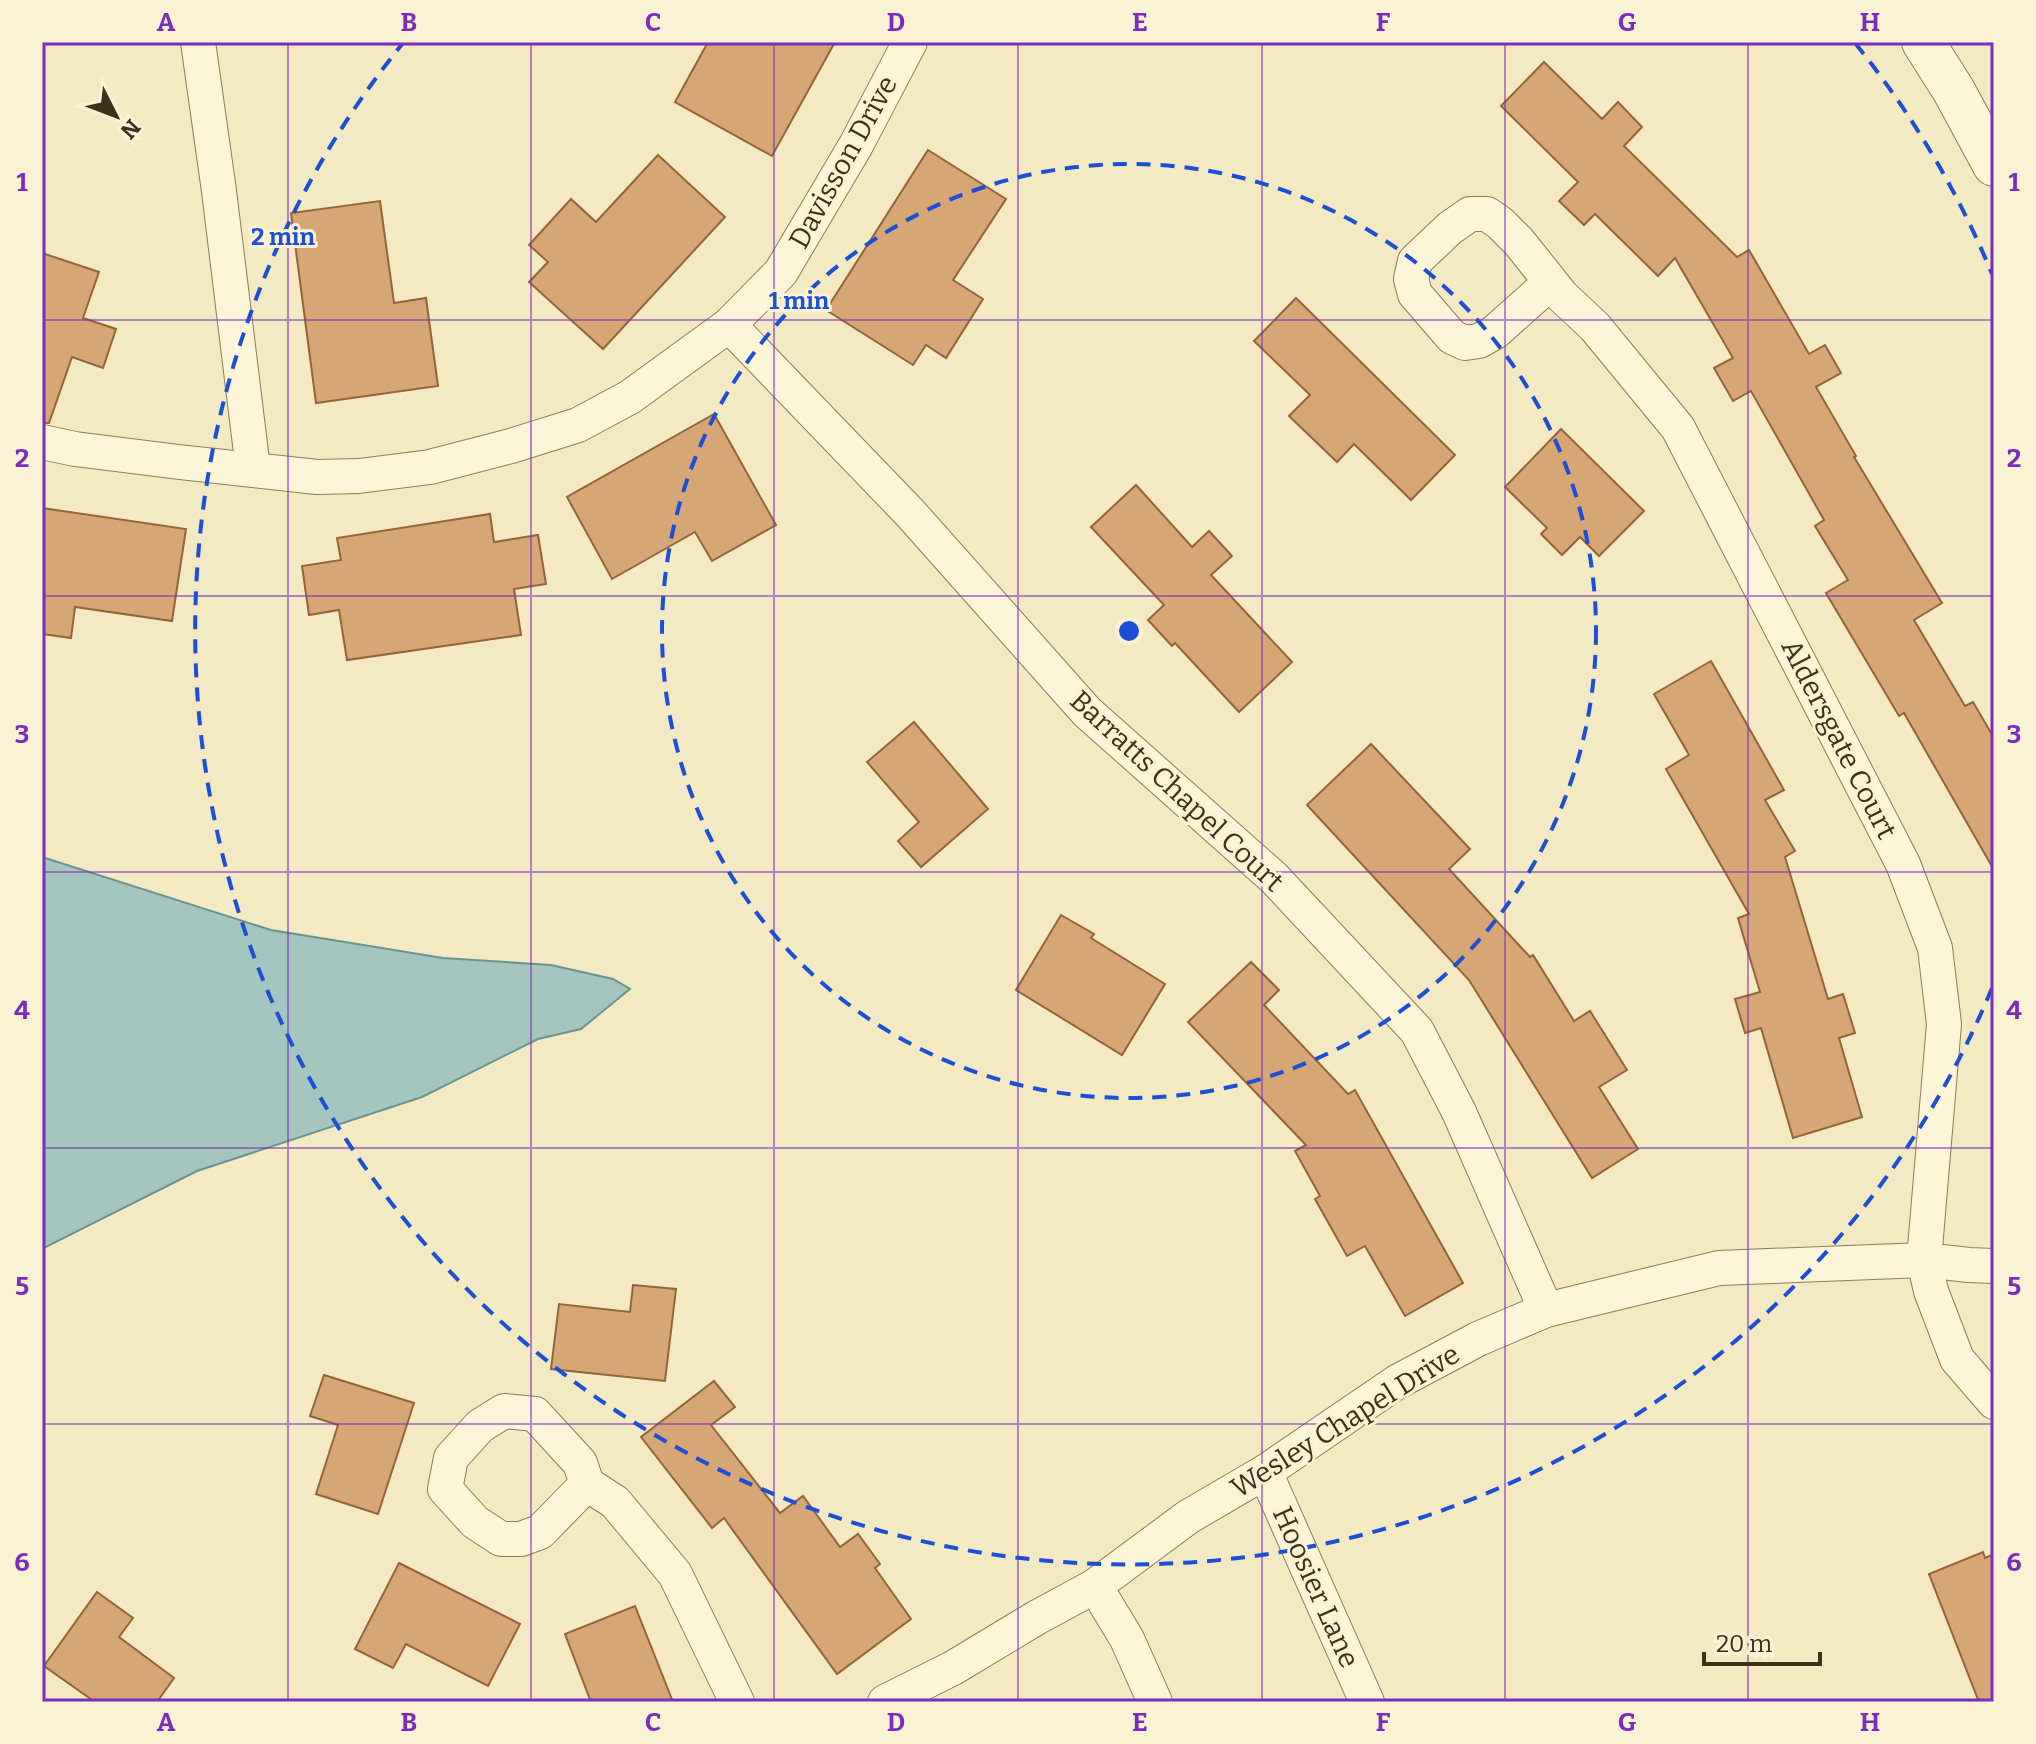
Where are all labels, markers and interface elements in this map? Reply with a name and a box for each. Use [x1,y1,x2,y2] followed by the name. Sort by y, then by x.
[157,7,176,38] text: A
[401,7,417,38] text: B
[645,7,661,38] text: C
[887,7,905,38] text: D
[1132,7,1148,38] text: E
[1376,7,1391,38] text: F
[1618,7,1637,38] text: G
[1860,7,1880,38] text: H
[782,70,904,254] street label: Davisson Drive
[76,76,156,156] north arrow
[115,114,146,144] text: N
[16,167,28,198] text: 1
[2008,167,2020,198] text: 1
[251,223,315,251] text: 2 min
[769,287,830,315] text: 1 min
[15,443,29,474] text: 2
[2007,443,2021,474] text: 2
[1115,617,1143,645] centre of rings
[1774,634,1904,844] street label: Aldersgate Court
[1064,684,1290,898] street label: Barratts Chapel Court
[15,719,29,750] text: 3
[2007,719,2021,750] text: 3
[14,995,30,1026] text: 4
[2006,995,2022,1026] text: 4
[15,1271,29,1302] text: 5
[2007,1271,2021,1302] text: 5
[1225,1337,1465,1505] street label: Wesley Chapel Drive
[1266,1501,1366,1673] street label: Hoosier Lane
[14,1547,30,1578] text: 6
[2006,1547,2022,1578] text: 6
[1704,1616,1820,1666] scale bar
[1716,1630,1772,1658] text: 20 m
[157,1707,176,1738] text: A
[401,1707,417,1738] text: B
[645,1707,661,1738] text: C
[887,1707,905,1738] text: D
[1132,1707,1148,1738] text: E
[1376,1707,1391,1738] text: F
[1618,1707,1637,1738] text: G
[1860,1707,1880,1738] text: H

